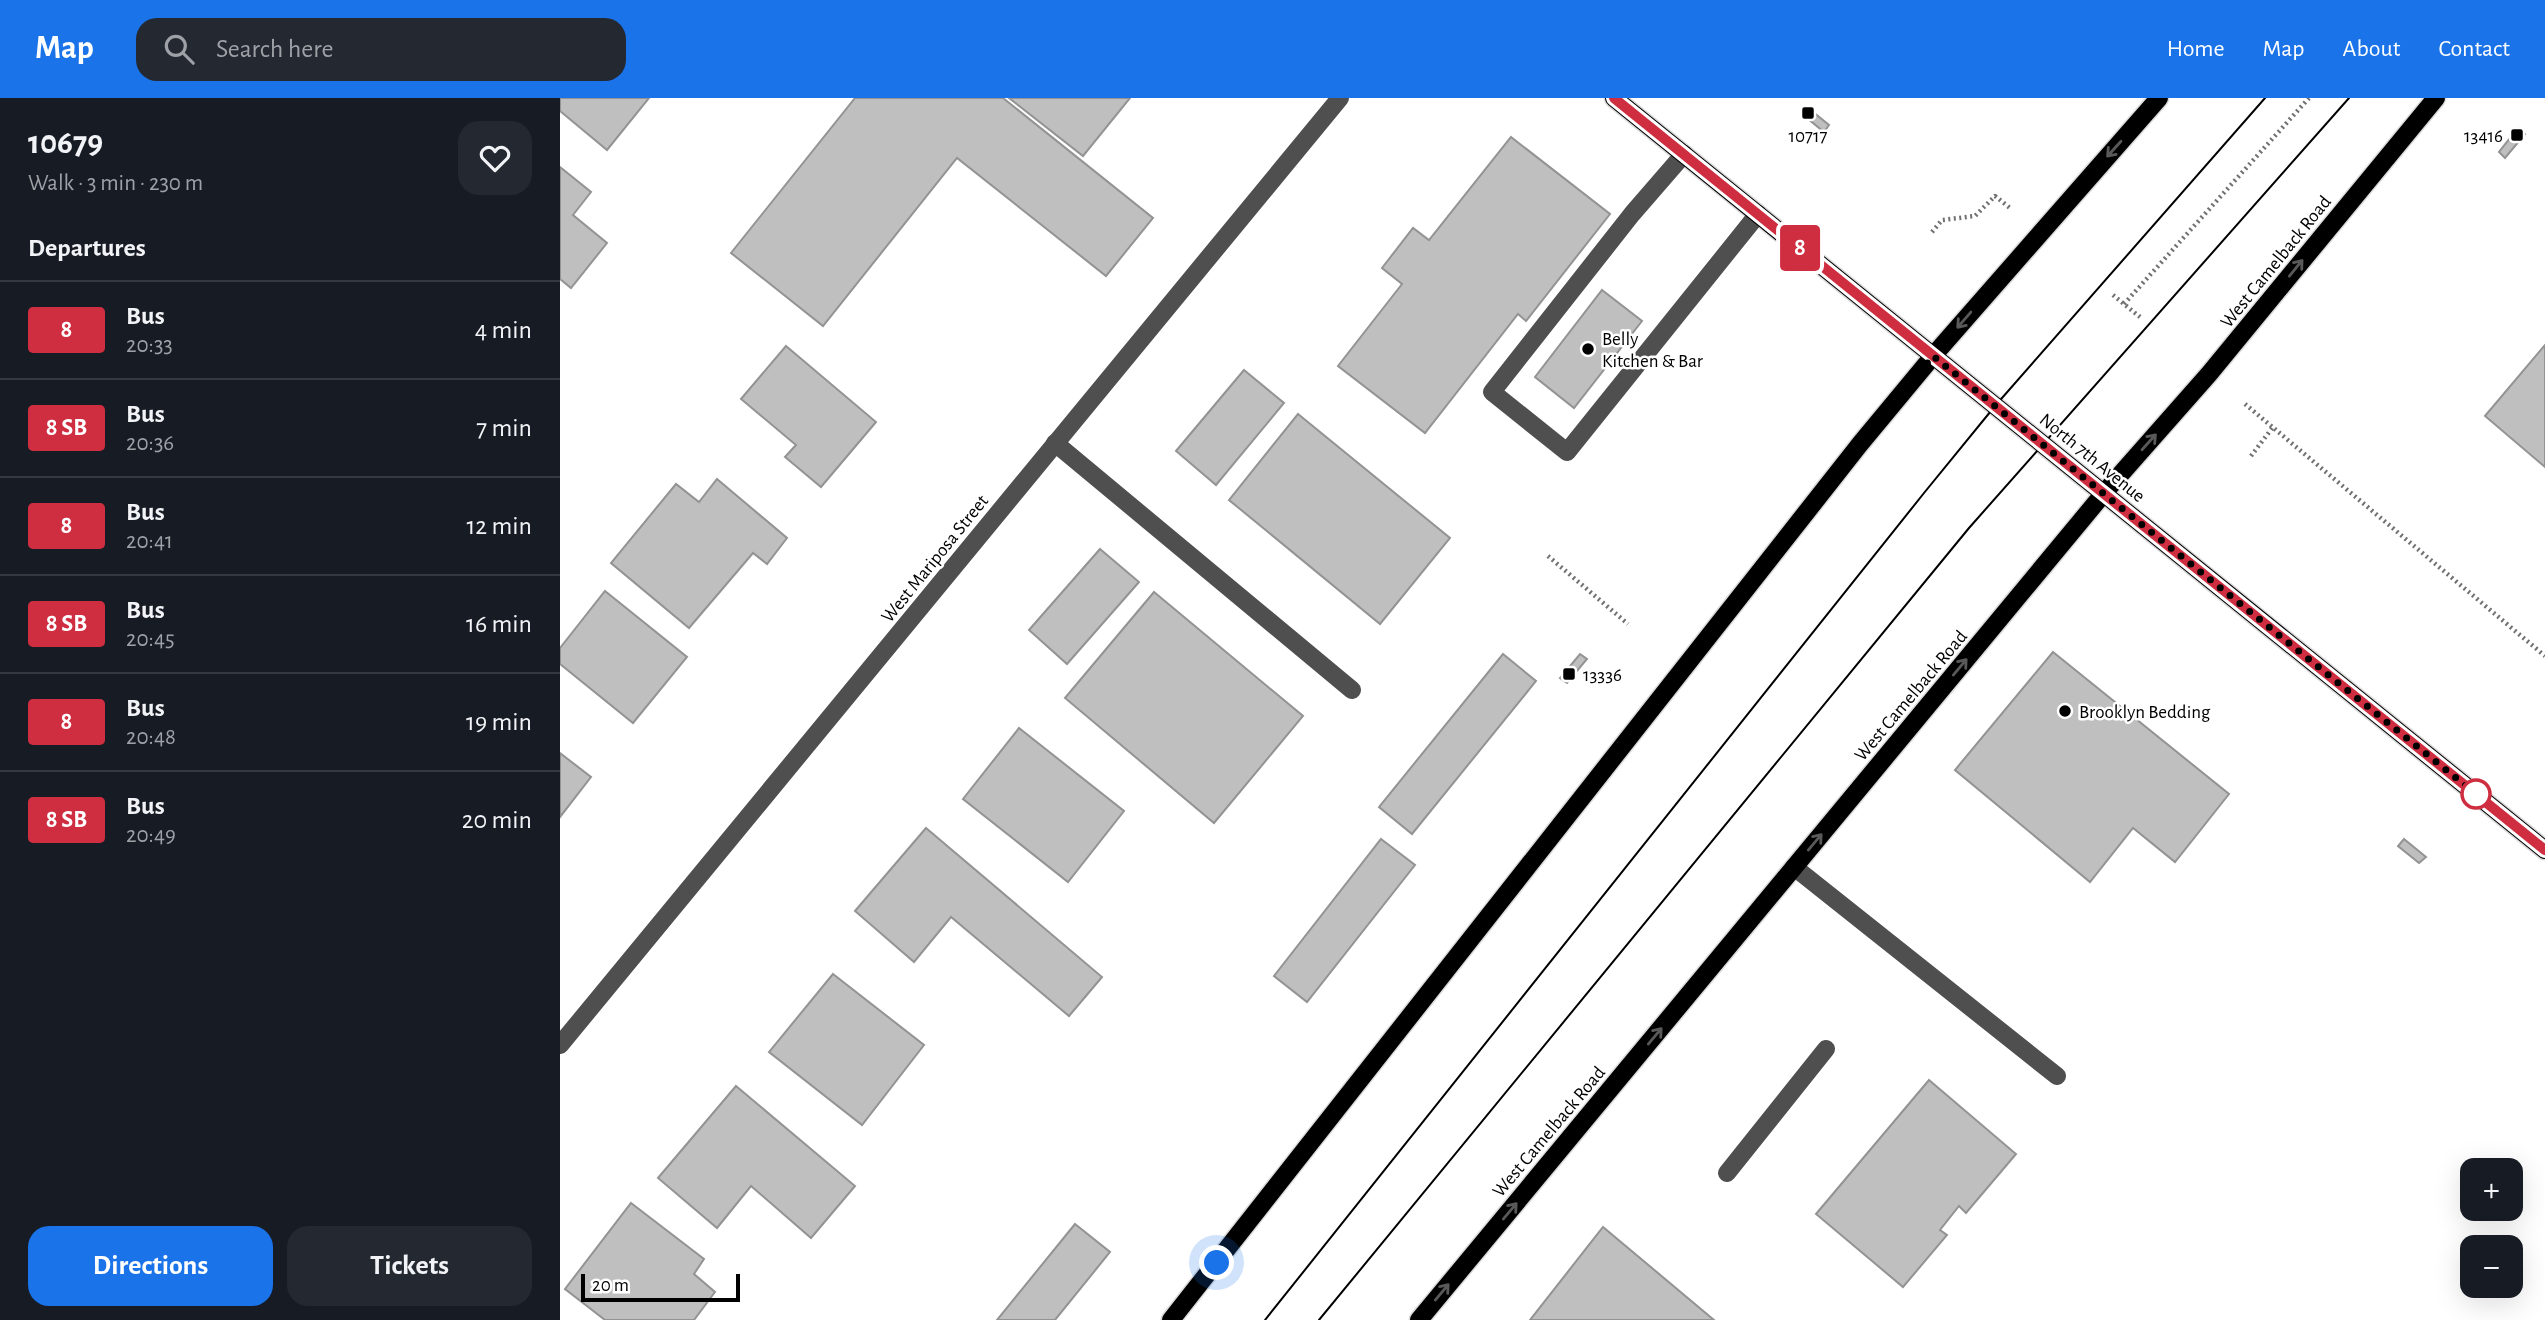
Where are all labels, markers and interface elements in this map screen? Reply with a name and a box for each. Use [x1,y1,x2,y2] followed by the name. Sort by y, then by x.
[136,18,626,81] search box
[160,30,198,68] icon: search
[35,32,94,65] text: Map
[216,36,334,62] text: Search here
[2167,37,2225,61] text: Home
[2263,37,2305,61] text: Map
[2343,37,2400,61] text: About
[2438,37,2510,61] text: Contact
[1800,105,1816,121] marker: 10717
[458,121,532,195] button: heart
[28,127,103,160] text: 10679
[1789,127,1828,146] place label: 10717
[2464,127,2503,146] place label: 13416
[2509,127,2525,143] marker: 13416
[2106,140,2122,158] one-way arrow
[28,172,203,195] text: Walk · 3 min · 230 m
[2217,192,2335,332] street label: West Camelback Road
[1777,225,1823,271] line badge: 8
[28,235,146,261] text: Departures
[1794,236,1806,260] text: 8
[2288,260,2304,278] one-way arrow
[126,303,165,329] text: Bus
[1956,311,1972,329] one-way arrow
[475,317,532,343] text: 4 min
[61,318,72,342] text: 8
[1602,330,1703,371] place label: Belly Kitchen & Bar
[126,334,173,357] text: 20:33
[1580,341,1596,357] marker: Belly Kitchen & Bar
[126,401,165,427] text: Bus
[2036,410,2148,506] street label: North 7th Avenue
[476,415,532,441] text: 7 min
[46,416,87,440] text: 8 SB
[126,432,174,455] text: 20:36
[2141,433,2157,451] one-way arrow
[878,492,992,626] street label: West Mariposa Street
[126,499,165,525] text: Bus
[466,513,532,539] text: 12 min
[61,514,72,538] text: 8
[126,530,173,553] text: 20:41
[126,597,165,623] text: Bus
[466,611,532,637] text: 16 min
[46,612,87,636] text: 8 SB
[1851,627,1971,765] street label: West Camelback Road
[126,628,175,651] text: 20:45
[1952,658,1968,676] one-way arrow
[1561,666,1577,682] marker: 13336
[1583,666,1622,685] place label: 13336
[126,695,165,721] text: Bus
[2057,703,2073,719] marker: Brooklyn Bedding
[2079,703,2211,722] place label: Brooklyn Bedding
[466,709,532,735] text: 19 min
[61,710,72,734] text: 8
[126,726,176,749] text: 20:48
[2461,779,2491,809] unlabelled marker
[126,793,165,819] text: Bus
[462,807,532,833] text: 20 min
[46,808,87,832] text: 8 SB
[126,824,176,847] text: 20:49
[1807,833,1823,851] one-way arrow
[1646,1027,1662,1045] one-way arrow
[1489,1063,1609,1201] street label: West Camelback Road
[2460,1158,2523,1298] map controls
[2460,1158,2523,1221] button: +
[1502,1203,1517,1221] one-way arrow
[28,1226,273,1306] button: Directions
[287,1226,532,1306] button: Tickets
[2460,1235,2523,1298] button: −
[1199,1245,1234,1280] your location
[581,1271,740,1303] scale bar
[592,1276,629,1295] text: 20 m
[1434,1283,1450,1301] one-way arrow

